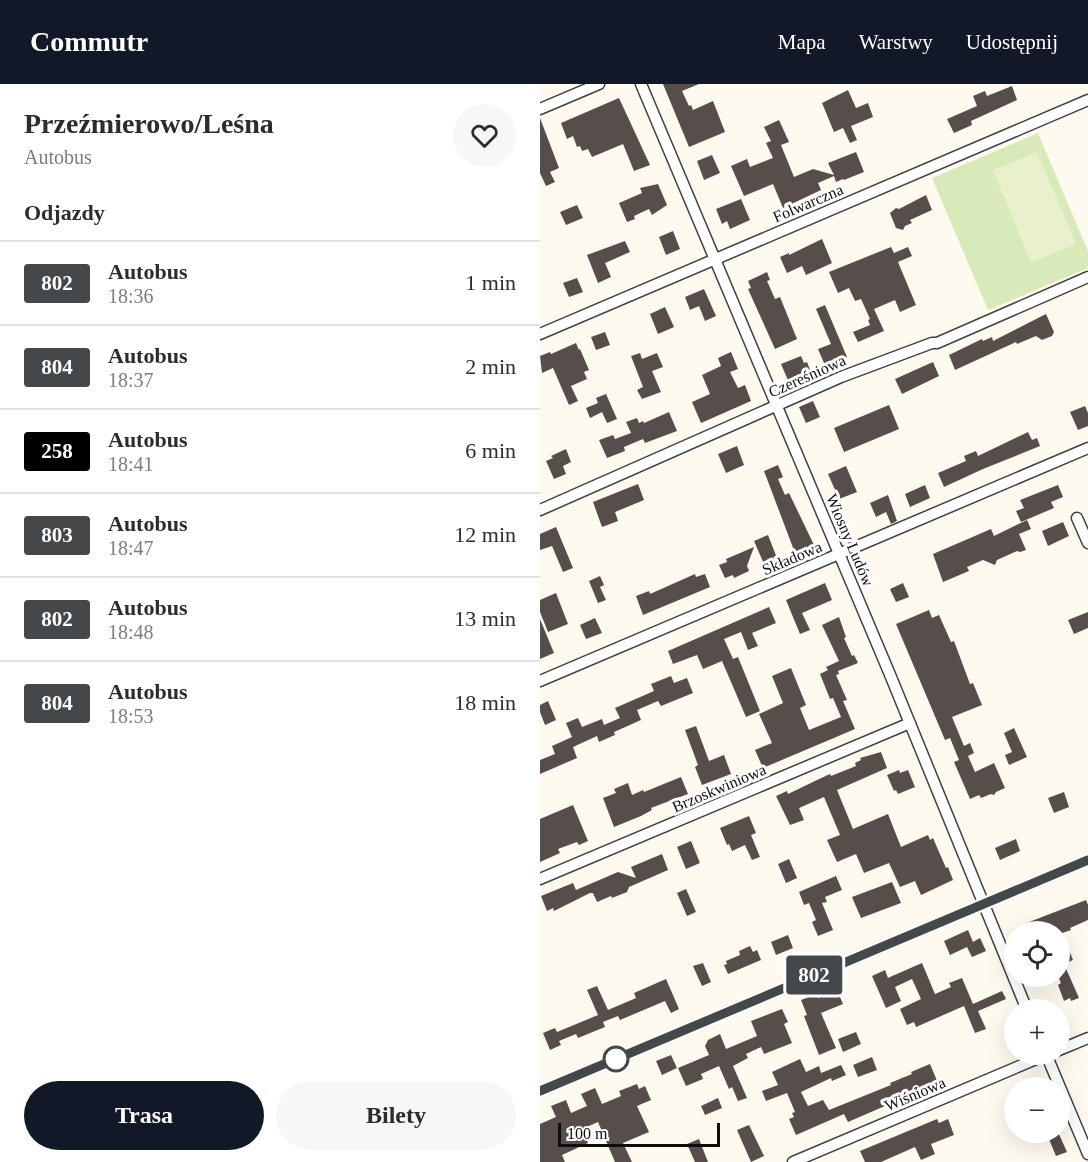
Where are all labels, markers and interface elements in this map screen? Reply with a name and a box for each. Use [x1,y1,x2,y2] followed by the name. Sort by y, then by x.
[30,26,148,57] text: Commutr
[778,30,826,54] text: Mapa
[859,30,933,54] text: Warstwy
[966,30,1058,54] text: Udostępnij
[453,104,516,167] button: heart
[24,108,274,139] text: Przeźmierowo/Leśna
[24,146,92,168] text: Autobus
[770,181,846,225] street label: Folwarczna
[24,200,105,225] text: Odjazdy
[108,259,187,284] text: Autobus
[465,270,516,295] text: 1 min
[41,271,73,295] text: 802
[108,285,154,307] text: 18:36
[108,343,187,368] text: Autobus
[766,351,848,401] street label: Czereśniowa
[465,354,516,379] text: 2 min
[41,355,73,379] text: 804
[108,369,154,391] text: 18:37
[108,427,187,452] text: Autobus
[465,438,516,463] text: 6 min
[41,439,73,463] text: 258
[108,453,154,475] text: 18:41
[822,491,877,589] street label: Wiosny Ludów
[108,511,187,536] text: Autobus
[454,522,516,547] text: 12 min
[41,523,73,547] text: 803
[108,537,154,559] text: 18:47
[760,538,824,578] street label: Składowa
[108,595,187,620] text: Autobus
[454,606,516,631] text: 13 min
[41,607,73,631] text: 802
[108,621,154,643] text: 18:48
[108,679,187,704] text: Autobus
[454,690,516,715] text: 18 min
[41,691,73,715] text: 804
[108,705,154,727] text: 18:53
[669,761,769,815] street label: Brzoskwiniowa
[1004,921,1070,1143] map controls
[1004,921,1070,987] button: locate
[780,956,848,994] line badge: 802
[798,963,830,987] text: 802
[1004,999,1070,1065] button: +
[603,1046,629,1072] unlabelled marker
[882,1074,948,1114] street label: Wiśniowa
[1004,1077,1070,1143] button: −
[24,1081,264,1150] button: Trasa
[276,1081,516,1150] button: Bilety
[558,1120,720,1148] scale bar
[567,1125,607,1142] text: 100 m

